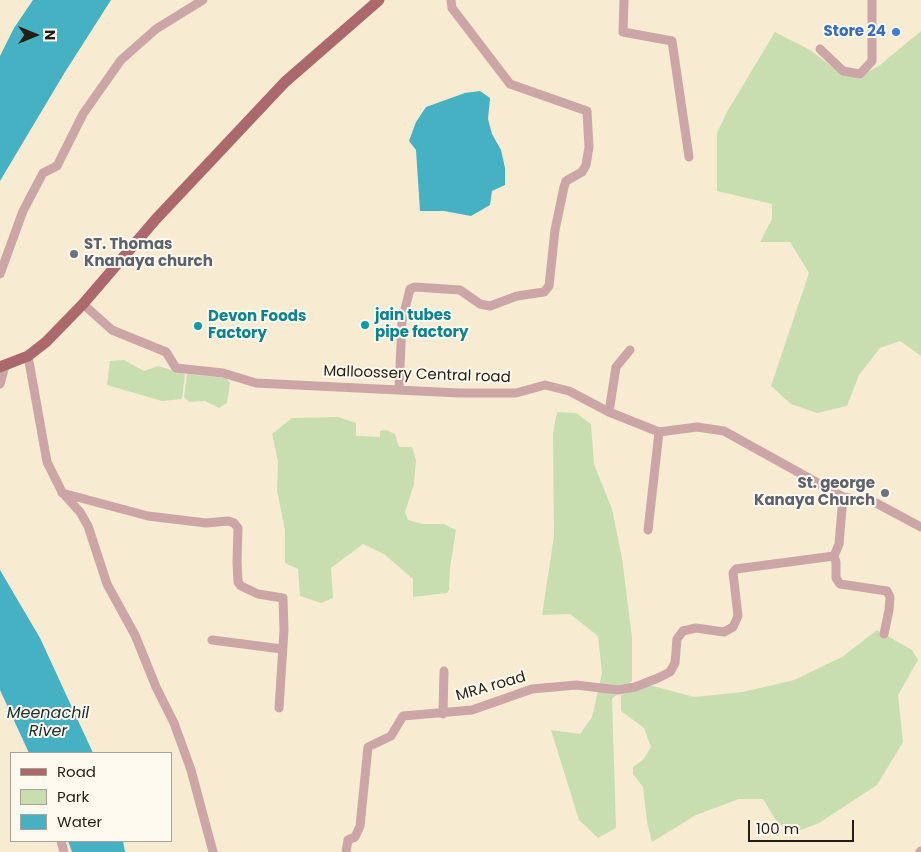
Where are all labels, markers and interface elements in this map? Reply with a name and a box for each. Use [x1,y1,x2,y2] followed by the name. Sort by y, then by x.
[10,10,60,60] north arrow
[824,23,886,41] place label: Store 24
[890,26,902,38] marker: Store 24
[40,30,60,40] text: N
[84,236,213,271] place label: ST. Thomas Knanaya church
[68,248,80,260] marker: ST. Thomas Knanaya church
[375,307,468,342] place label: jain tubes pipe factory
[208,308,306,343] place label: Devon Foods Factory
[359,319,371,331] marker: jain tubes pipe factory
[192,320,204,332] marker: Devon Foods Factory
[323,363,511,387] street label: Malloossery Central road
[754,475,875,510] place label: St. george Kanaya Church
[879,487,891,499] marker: St. george Kanaya Church
[454,668,528,706] street label: MRA road
[7,704,89,742] water label: Meenachil River
[10,752,172,842] legend
[57,761,96,782] text: Road
[57,786,89,807] text: Park
[751,810,857,842] scale bar
[57,811,102,832] text: Water
[756,818,799,839] text: 100 m

